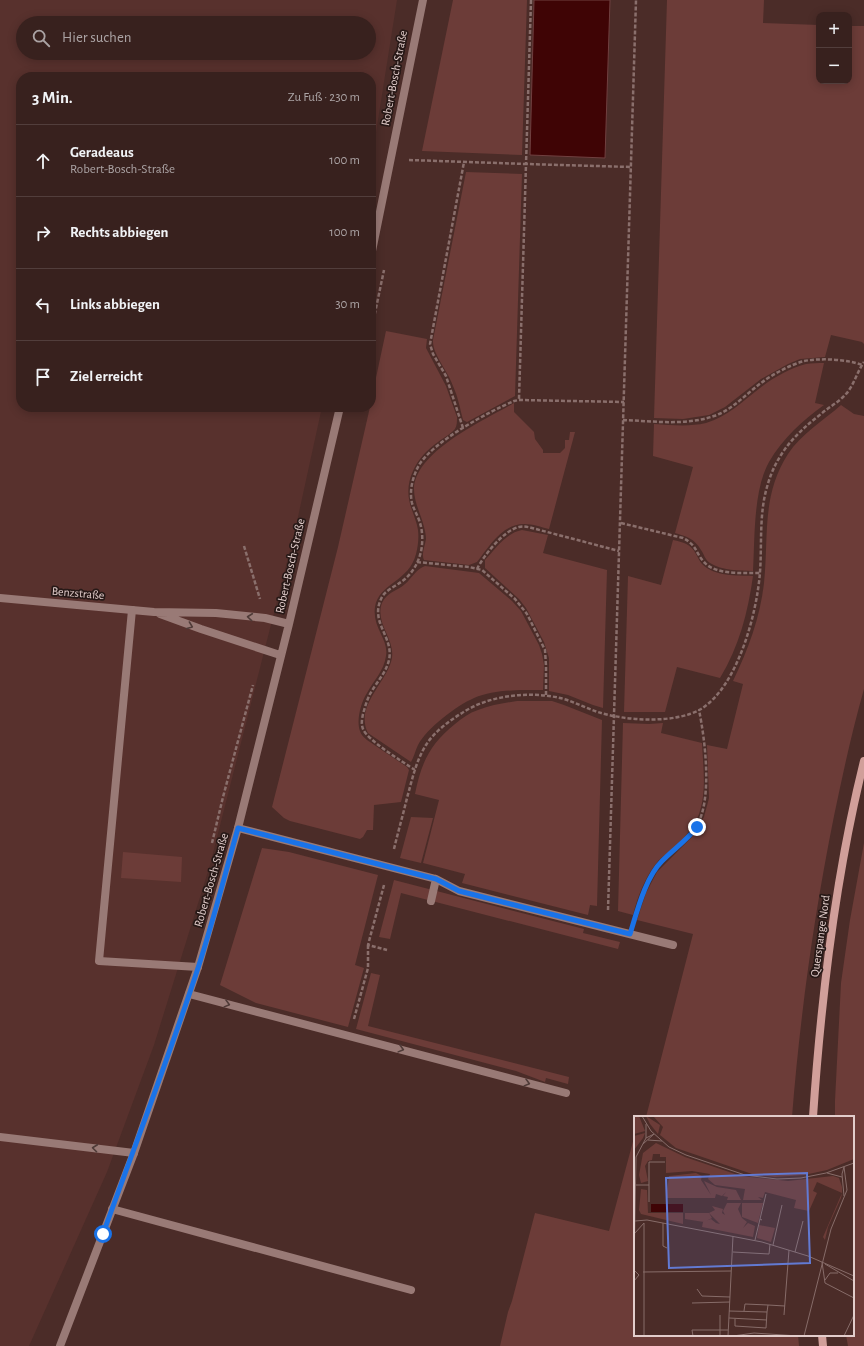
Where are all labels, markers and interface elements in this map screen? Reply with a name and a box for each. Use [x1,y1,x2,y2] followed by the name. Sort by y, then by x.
[816,12,852,84] map controls
[816,12,852,48] button: +
[16,16,376,60] search box
[30,27,52,49] icon: search
[379,29,409,127] street label: Robert-Bosch-Straße
[62,30,132,45] text: Hier suchen
[816,48,852,84] button: −
[32,89,73,106] text: 3 Min.
[288,91,360,104] text: Zu Fuß · 230 m
[70,145,134,160] text: Geradeaus
[32,150,54,172] icon: ahead
[329,154,360,167] text: 100 m
[70,163,175,176] text: Robert-Bosch-Straße
[32,222,54,244] icon: right
[70,225,168,240] text: Rechts abbiegen
[329,226,360,239] text: 100 m
[32,294,54,316] icon: left
[70,297,160,312] text: Links abbiegen
[335,298,360,311] text: 30 m
[32,366,54,388] icon: arrive
[70,369,143,384] text: Ziel erreicht
[273,517,307,615] street label: Robert-Bosch-Straße
[51,585,105,601] street label: Benzstraße
[247,613,253,622] one-way arrow
[187,621,194,629] one-way arrow
[688,818,706,836] route end
[192,832,230,928] street label: Robert-Bosch-Straße
[808,894,833,978] street label: Querspange Nord
[224,999,230,1007] one-way arrow
[398,1045,405,1053] one-way arrow
[524,1078,530,1086] one-way arrow
[634,1116,854,1336] inset map
[92,1144,98,1153] one-way arrow
[94,1225,112,1243] route start

